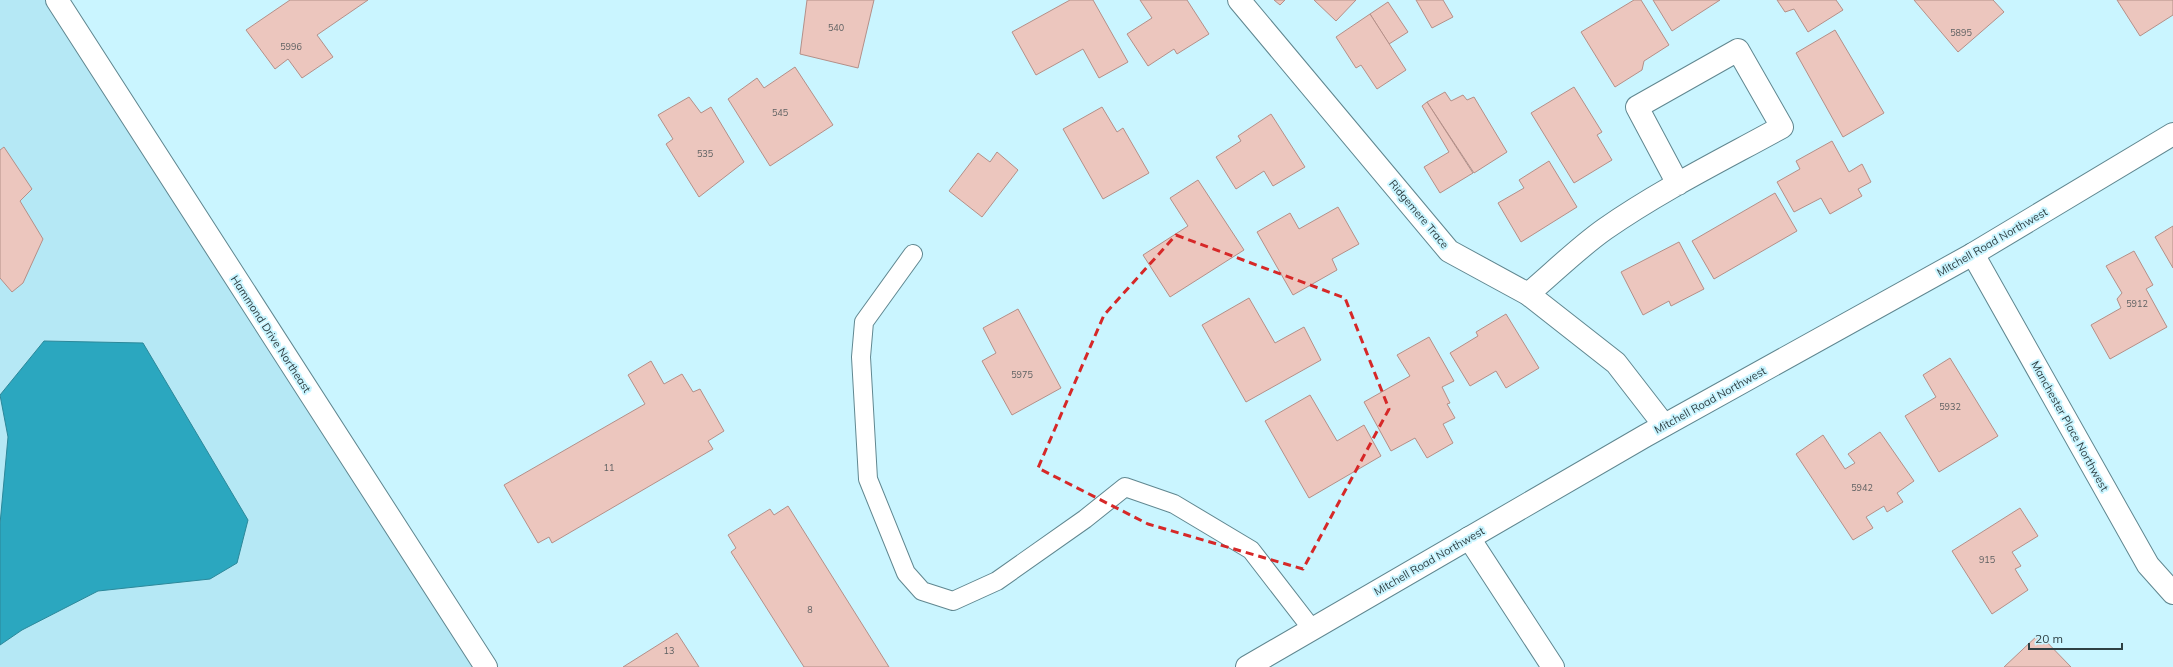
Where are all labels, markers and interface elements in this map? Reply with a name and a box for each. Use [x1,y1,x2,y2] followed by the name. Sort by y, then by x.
[828,22,844,33] house number: 540
[1950,27,1972,38] house number: 5895
[280,41,302,52] house number: 5996
[772,107,789,118] house number: 545
[697,148,714,159] house number: 535
[1386,177,1452,251] street label: Ridgemere Trace
[1934,205,2050,279] street label: Mitchell Road Northwest
[228,273,314,395] street label: Hammond Drive Northeast
[2126,298,2148,309] house number: 5912
[2028,358,2112,494] street label: Manchester Place Northwest
[1652,363,1768,437] street label: Mitchell Road Northwest
[1011,369,1033,380] house number: 5975
[1939,401,1961,412] house number: 5932
[604,462,614,473] house number: 11
[1851,482,1873,493] house number: 5942
[1371,524,1487,598] street label: Mitchell Road Northwest
[1979,554,1996,565] house number: 915
[807,604,813,615] house number: 8
[2029,625,2122,651] scale bar
[2035,631,2063,646] text: 20 m
[664,645,674,656] house number: 13

